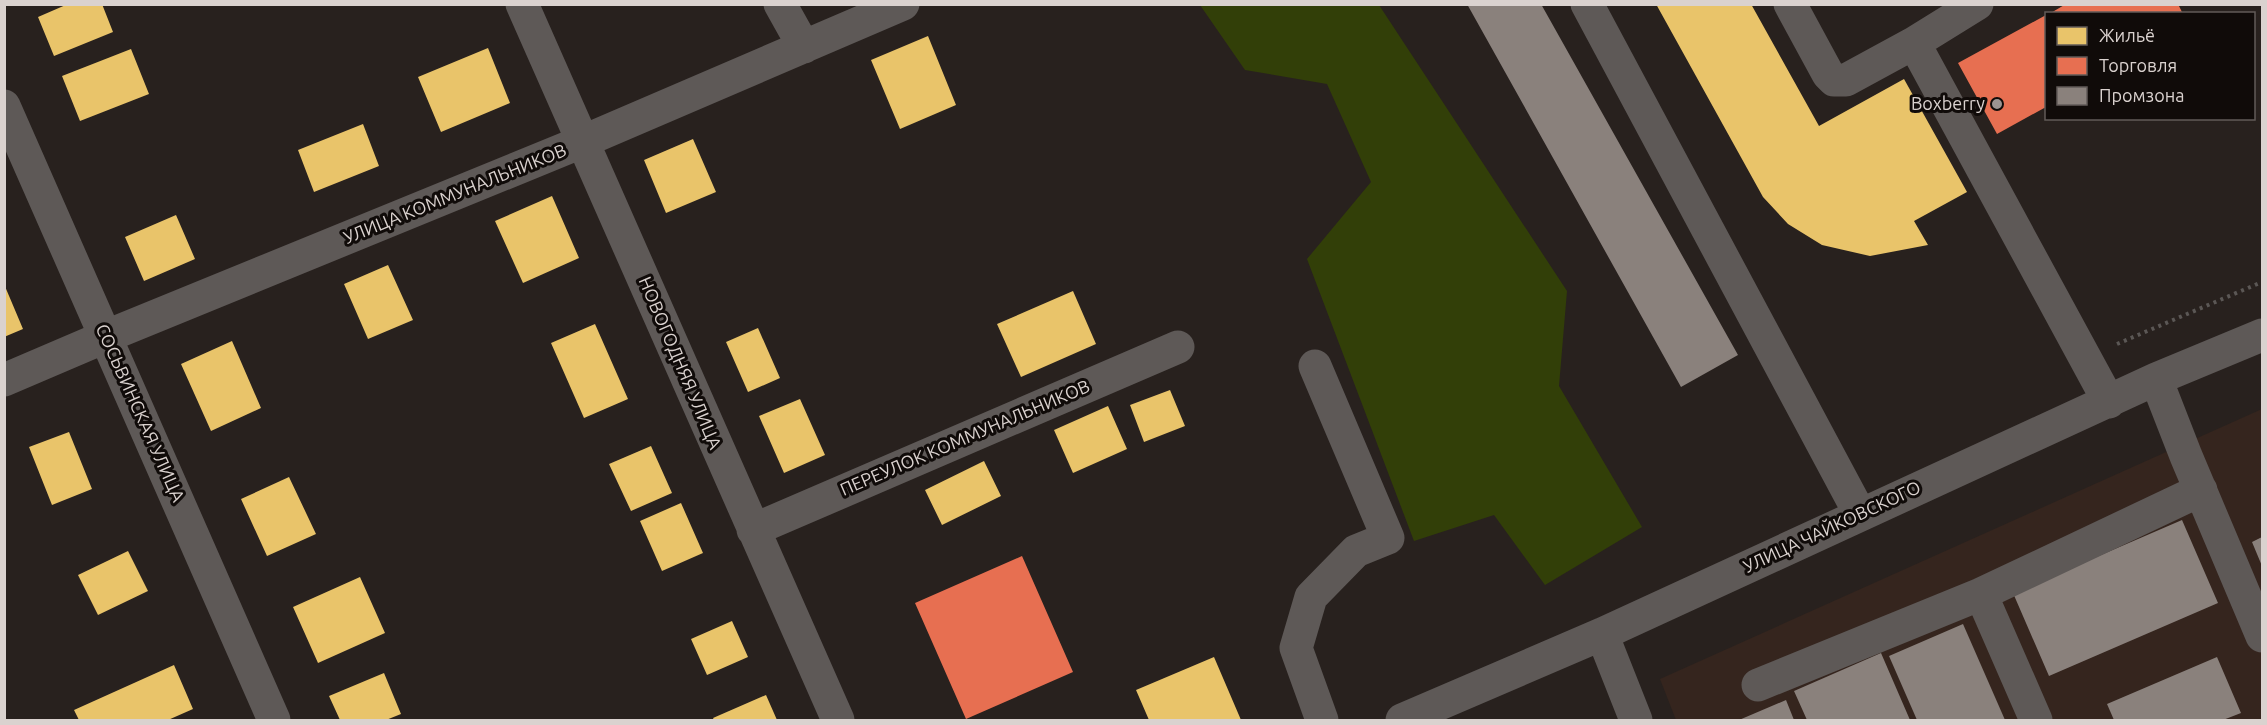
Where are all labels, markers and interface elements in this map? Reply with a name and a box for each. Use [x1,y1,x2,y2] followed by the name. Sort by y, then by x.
[2045,12,2255,120] legend
[2099,25,2155,45] text: Жильё
[2099,55,2177,75] text: Торговля
[2099,85,2184,105] text: Промзона
[1911,93,1985,113] place label: Boxberry
[1990,97,2004,111] marker: Boxberry
[340,139,569,247] street label: УЛИЦА КОММУНАЛЬНИКОВ
[635,273,726,452] street label: НОВОГОДНЯЯ УЛИЦА
[93,321,189,505] street label: СОСЬВИНСКАЯ УЛИЦА
[837,375,1092,499] street label: ПЕРЕУЛОК КОММУНАЛЬНИКОВ
[1740,476,1923,576] street label: УЛИЦА ЧАЙКОВСКОГО

